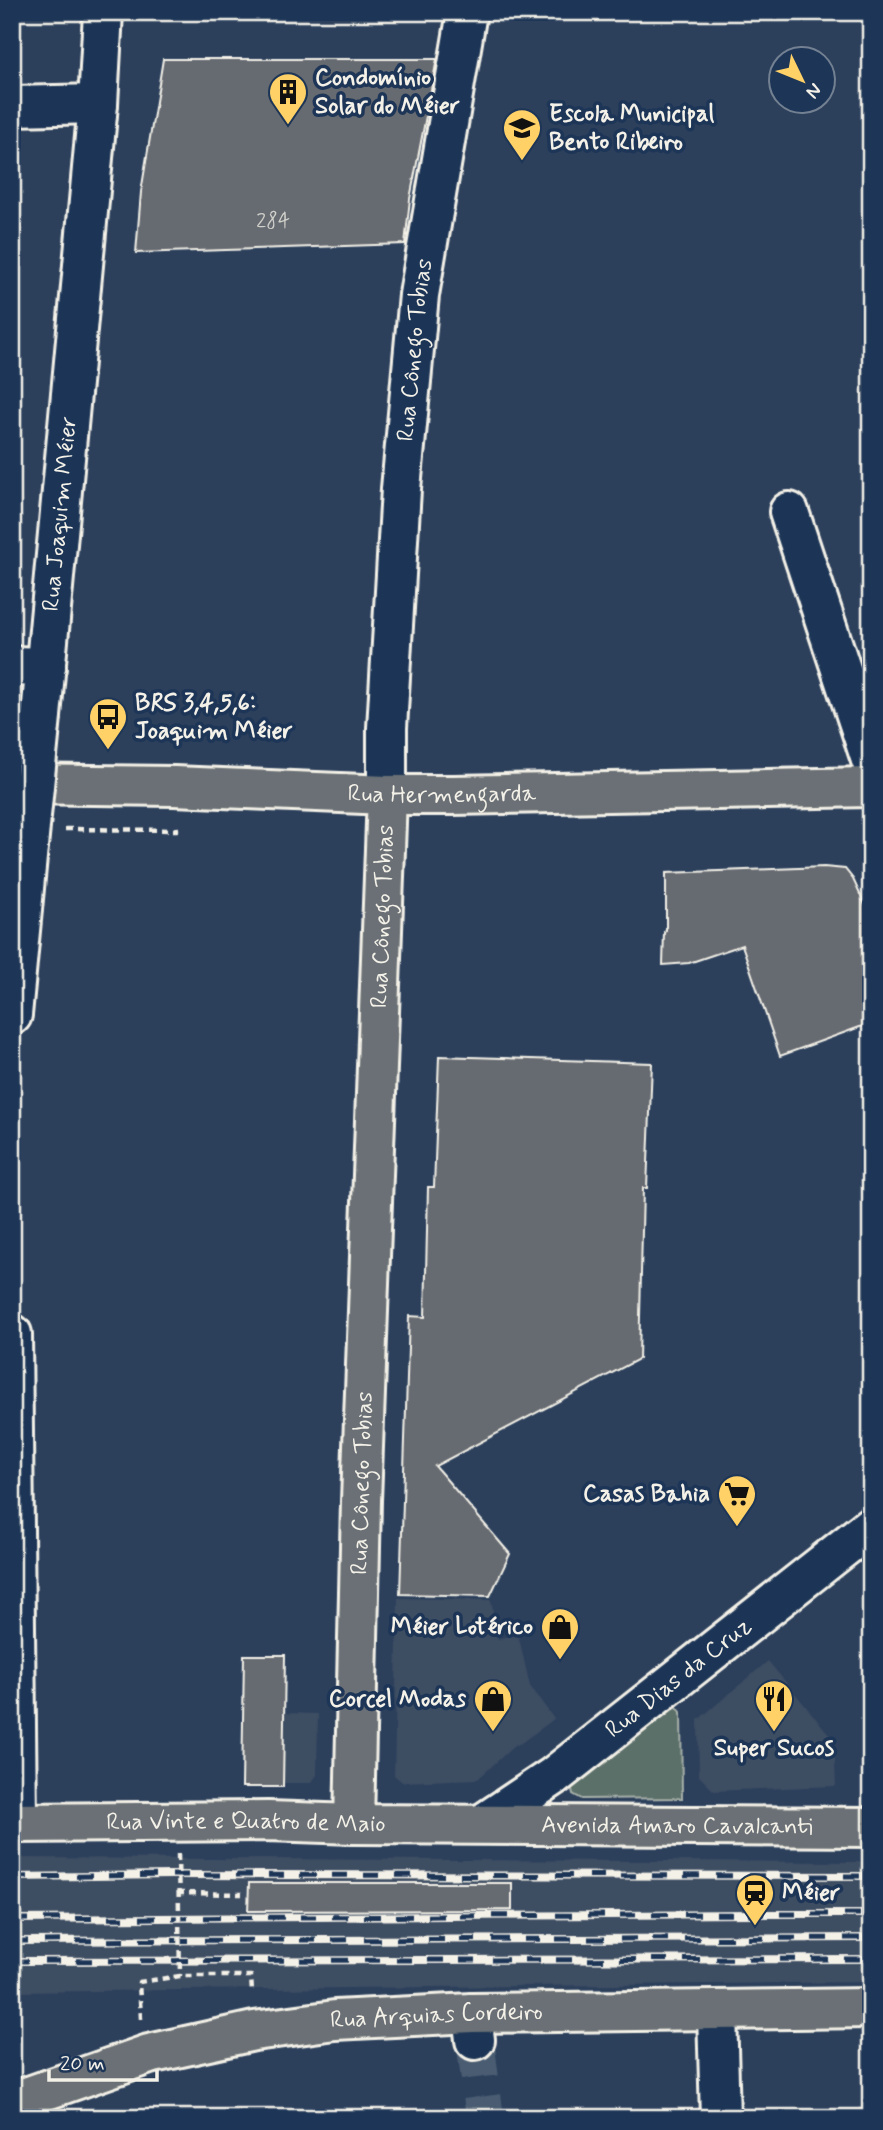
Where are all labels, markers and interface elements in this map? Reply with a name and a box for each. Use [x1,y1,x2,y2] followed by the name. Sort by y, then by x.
[768,46,838,116] north arrow
[315,63,460,122] place label: Condomínio Solar do Méier
[267,71,309,126] building icon: Condomínio Solar do Méier
[800,77,827,104] text: N
[549,99,715,158] place label: Escola Municipal Bento Ribeiro
[501,107,543,162] school or university icon: Escola Municipal Bento Ribeiro
[256,207,290,235] house number: 284
[390,256,440,443] street label: Rua Cônego Tobias
[35,415,84,613] street label: Rua Joaquim Méier
[135,688,293,747] place label: BRS 3,4,5,6: Joaquim Méier
[87,696,129,751] bus stop icon: BRS 3,4,5,6: Joaquim Méier
[347,778,537,813] street label: Rua Hermengarda
[364,824,402,1009] street label: Rua Cônego Tobias
[344,1391,381,1575] street label: Rua Cônego Tobias
[716,1473,758,1528] supermarket icon: Casas Bahia
[583,1479,710,1510] place label: Casas Bahia
[539,1606,581,1661] shop icon: Méier Lotérico
[599,1610,758,1745] street label: Rua Dias da Cruz
[391,1612,533,1643] place label: Méier Lotérico
[472,1678,514,1733] shop icon: Corcel Modas
[753,1678,795,1733] restaurant icon: Super Sucos
[329,1684,466,1715] place label: Corcel Modas
[714,1733,835,1764] place label: Super Sucos
[106,1805,386,1840] street label: Rua Vinte e Quatro de Maio
[541,1810,813,1842] street label: Avenida Amaro Cavalcanti
[734,1872,776,1927] station icon: Méier
[782,1878,840,1909] place label: Méier
[329,1997,543,2036] street label: Rua Arquias Cordeiro
[49,2039,158,2083] scale bar
[60,2050,105,2078] text: 20 m

